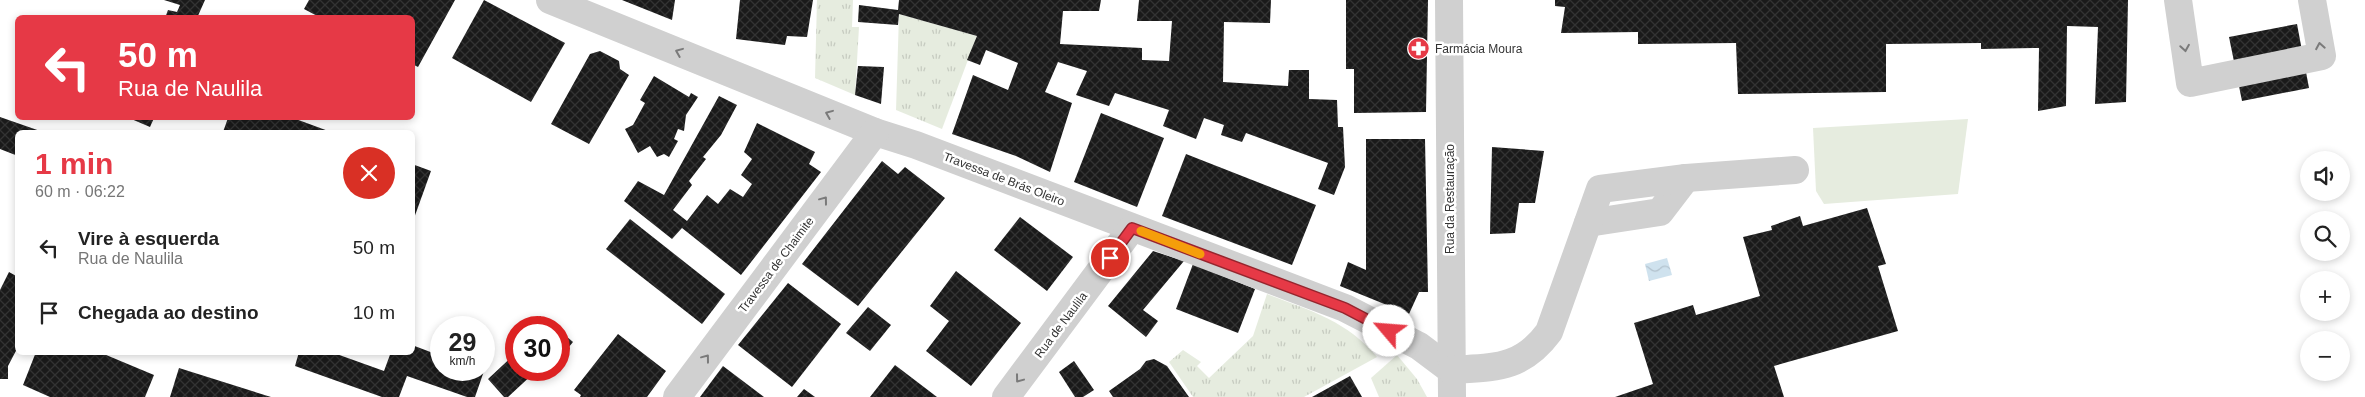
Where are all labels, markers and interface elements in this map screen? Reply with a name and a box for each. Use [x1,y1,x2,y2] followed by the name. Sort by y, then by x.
[35,35,100,100] icon: left
[118,35,198,74] text: 50 m
[1407,37,1431,61] pharmacy icon: Farmácia Moura
[1435,42,1523,56] place label: Farmácia Moura
[2316,42,2326,50] one-way arrow
[2179,45,2190,53] one-way arrow
[675,48,684,59] one-way arrow
[118,76,262,101] text: Rua de Naulila
[826,109,834,119] one-way arrow
[1443,144,1457,254] street label: Rua da Restauração
[35,147,113,180] text: 1 min
[343,147,395,199] button: close
[941,149,1067,209] street label: Travessa de Brás Oleiro
[2300,151,2350,381] map controls
[2300,151,2350,201] button: sound
[35,183,125,200] text: 60 m · 06:22
[818,196,827,206] one-way arrow
[2300,211,2350,261] button: search
[735,214,817,316] street label: Travessa de Chaimite
[78,228,219,249] text: Vire à esquerda
[35,234,63,262] icon: left
[353,237,395,258] text: 50 m
[1089,237,1131,279] pin
[1096,244,1124,272] icon: arrive
[78,250,183,267] text: Rua de Naulila
[2300,271,2350,321] button: +
[1032,289,1090,361] street label: Rua de Naulila
[35,299,63,327] icon: arrive
[78,302,259,323] text: Chegada ao destino
[353,302,395,323] text: 10 m
[1362,304,1414,356] position arrow
[505,316,570,381] speed limit sign: 30
[449,328,476,356] text: 29
[2300,331,2350,381] button: −
[449,354,476,368] text: km/h
[700,354,709,364] one-way arrow
[1017,373,1025,382] one-way arrow

